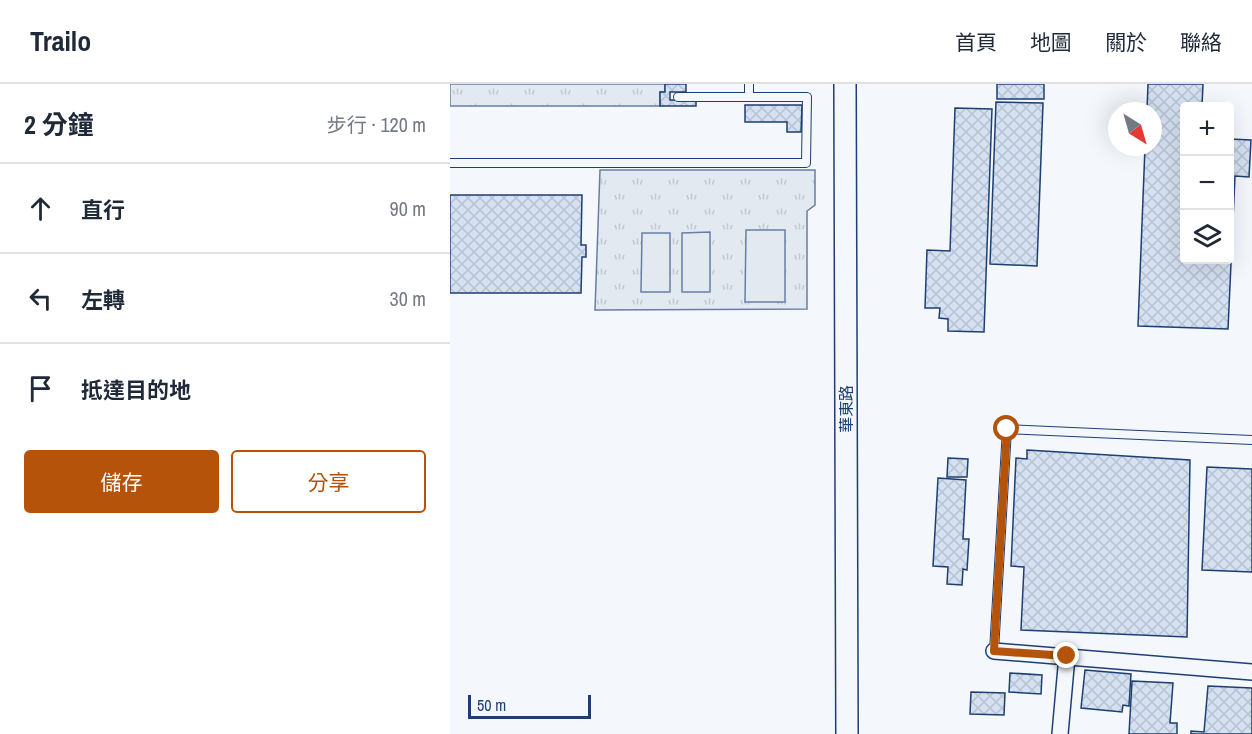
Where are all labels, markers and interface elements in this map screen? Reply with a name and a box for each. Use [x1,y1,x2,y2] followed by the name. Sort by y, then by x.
[30,22,91,60] text: Trailo
[955,28,997,57] text: 首頁
[1030,28,1072,57] text: 地圖
[1105,28,1147,57] text: 關於
[1180,28,1222,57] text: 聯絡
[1108,102,1162,156] north arrow
[1180,102,1234,264] map controls
[1180,102,1234,156] button: +
[24,107,94,142] text: 2 分鐘
[327,111,426,138] text: 步行 · 120 m
[1180,156,1234,210] button: −
[24,192,57,225] icon: ahead
[81,195,125,225] text: 直行
[390,195,426,222] text: 90 m
[1180,210,1234,264] button: layers
[24,282,57,315] icon: left
[81,285,125,315] text: 左轉
[390,285,426,312] text: 30 m
[24,372,57,405] icon: arrive
[81,375,191,405] text: 抵達目的地
[835,385,857,433] street label: 華東路
[993,415,1019,441] route start
[24,450,219,513] button: 儲存
[231,450,426,513] button: 分享
[1053,642,1079,668] route end
[468,692,591,720] scale bar
[477,694,506,716] text: 50 m

